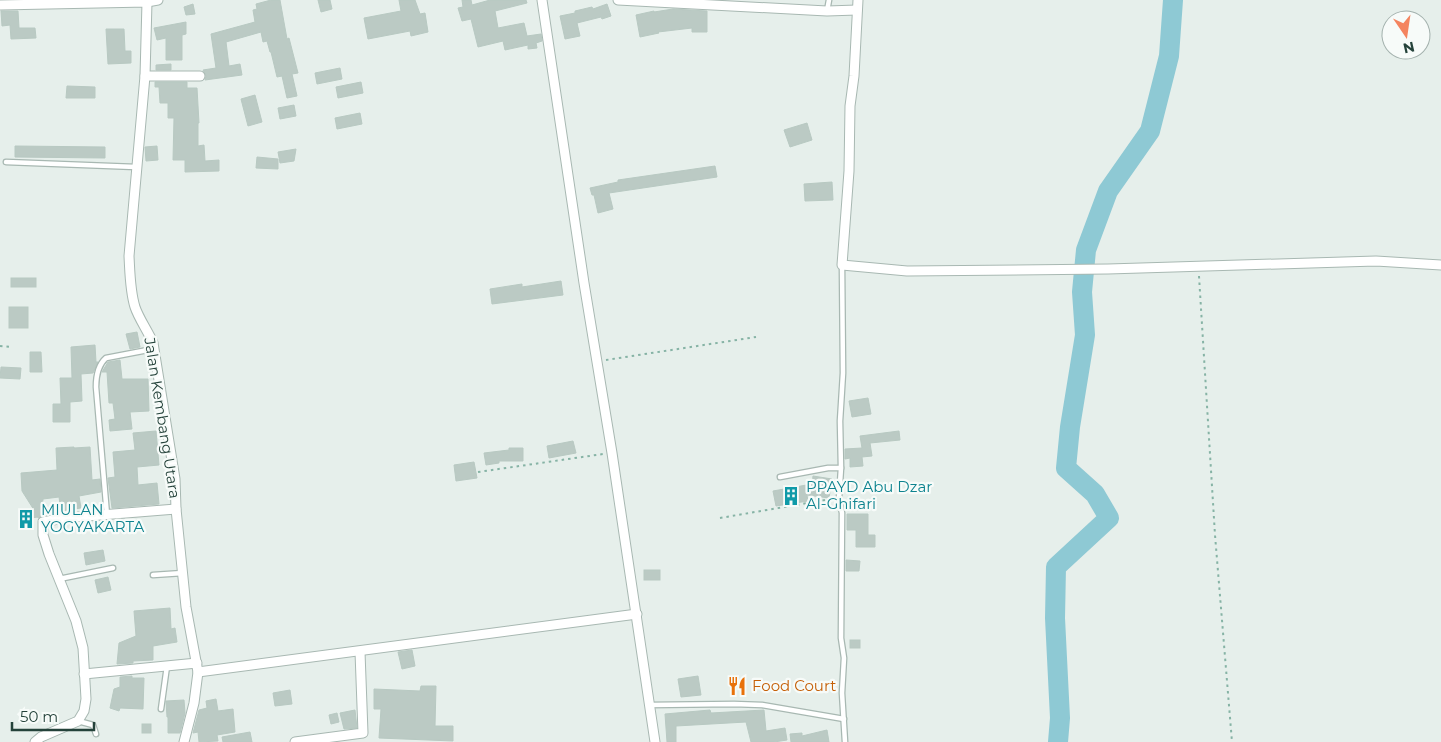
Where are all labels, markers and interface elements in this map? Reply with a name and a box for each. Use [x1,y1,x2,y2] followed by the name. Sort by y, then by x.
[1381,10,1431,60] north arrow
[1401,38,1416,58] text: N
[140,335,185,500] street label: Jalan Kembang Utara
[806,477,932,513] place label: PPAYD Abu Dzar Al-Ghifari
[780,485,802,507] building icon: PPAYD Abu Dzar Al-Ghifari
[41,500,145,536] place label: MIULAN YOGYAKARTA
[15,508,37,530] building icon: MIULAN YOGYAKARTA
[726,675,748,697] restaurant icon: Food Court
[752,676,836,695] place label: Food Court
[12,700,95,732] scale bar
[20,707,58,726] text: 50 m

